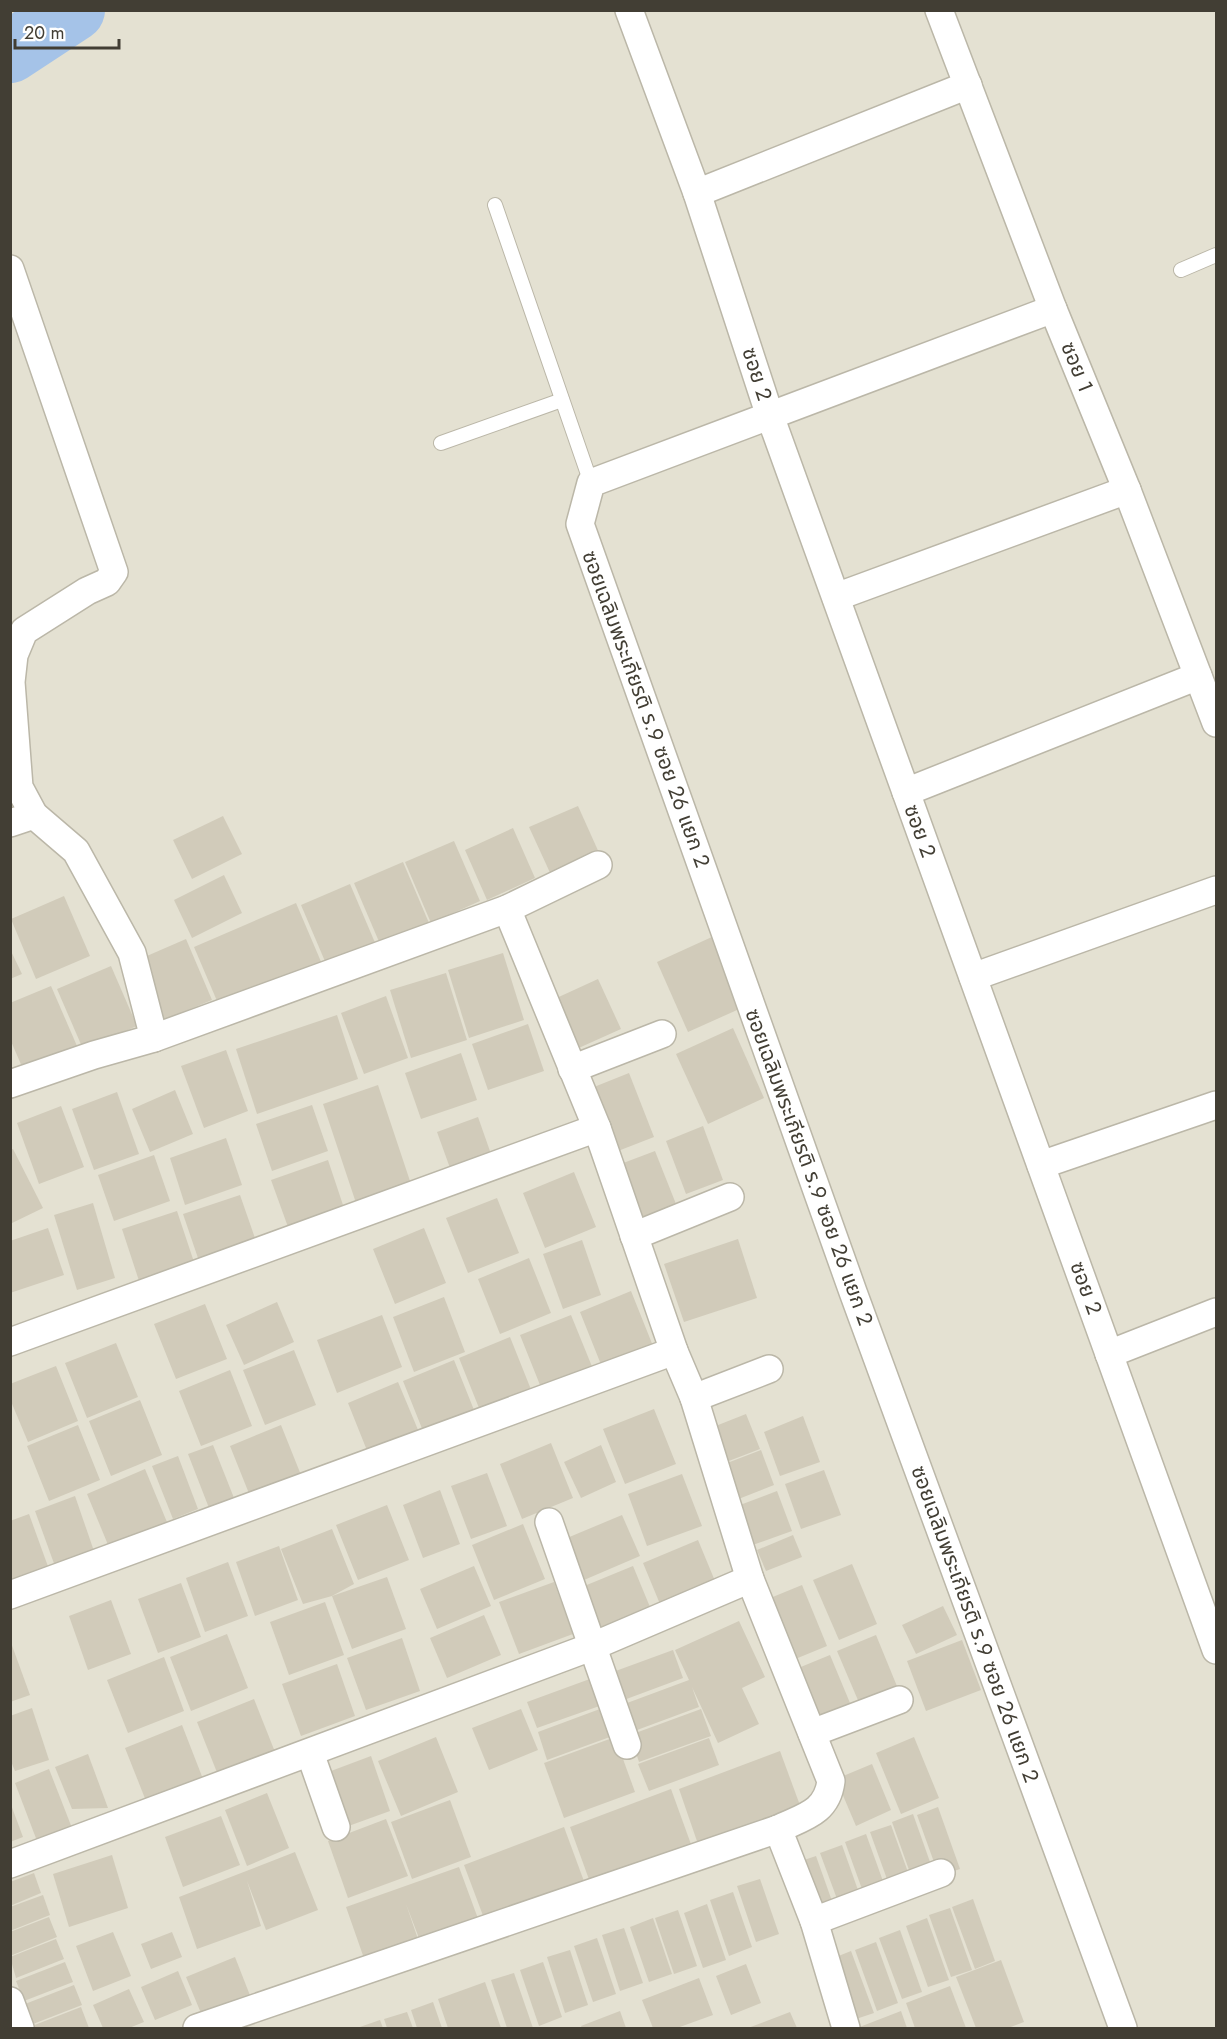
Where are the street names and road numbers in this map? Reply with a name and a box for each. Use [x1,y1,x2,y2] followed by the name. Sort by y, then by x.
[1053,337,1101,397] street label: ซอย 1
[734,343,780,405] street label: ซอย 2
[575,546,717,872] street label: ซอยเฉลิมพระเกียรติ ร.9 ซอย 26 แยก 2
[897,800,943,862] street label: ซอย 2
[738,1004,880,1330] street label: ซอยเฉลิมพระเกียรติ ร.9 ซอย 26 แยก 2
[1063,1257,1109,1319] street label: ซอย 2
[904,1461,1046,1787] street label: ซอยเฉลิมพระเกียรติ ร.9 ซอย 26 แยก 2

